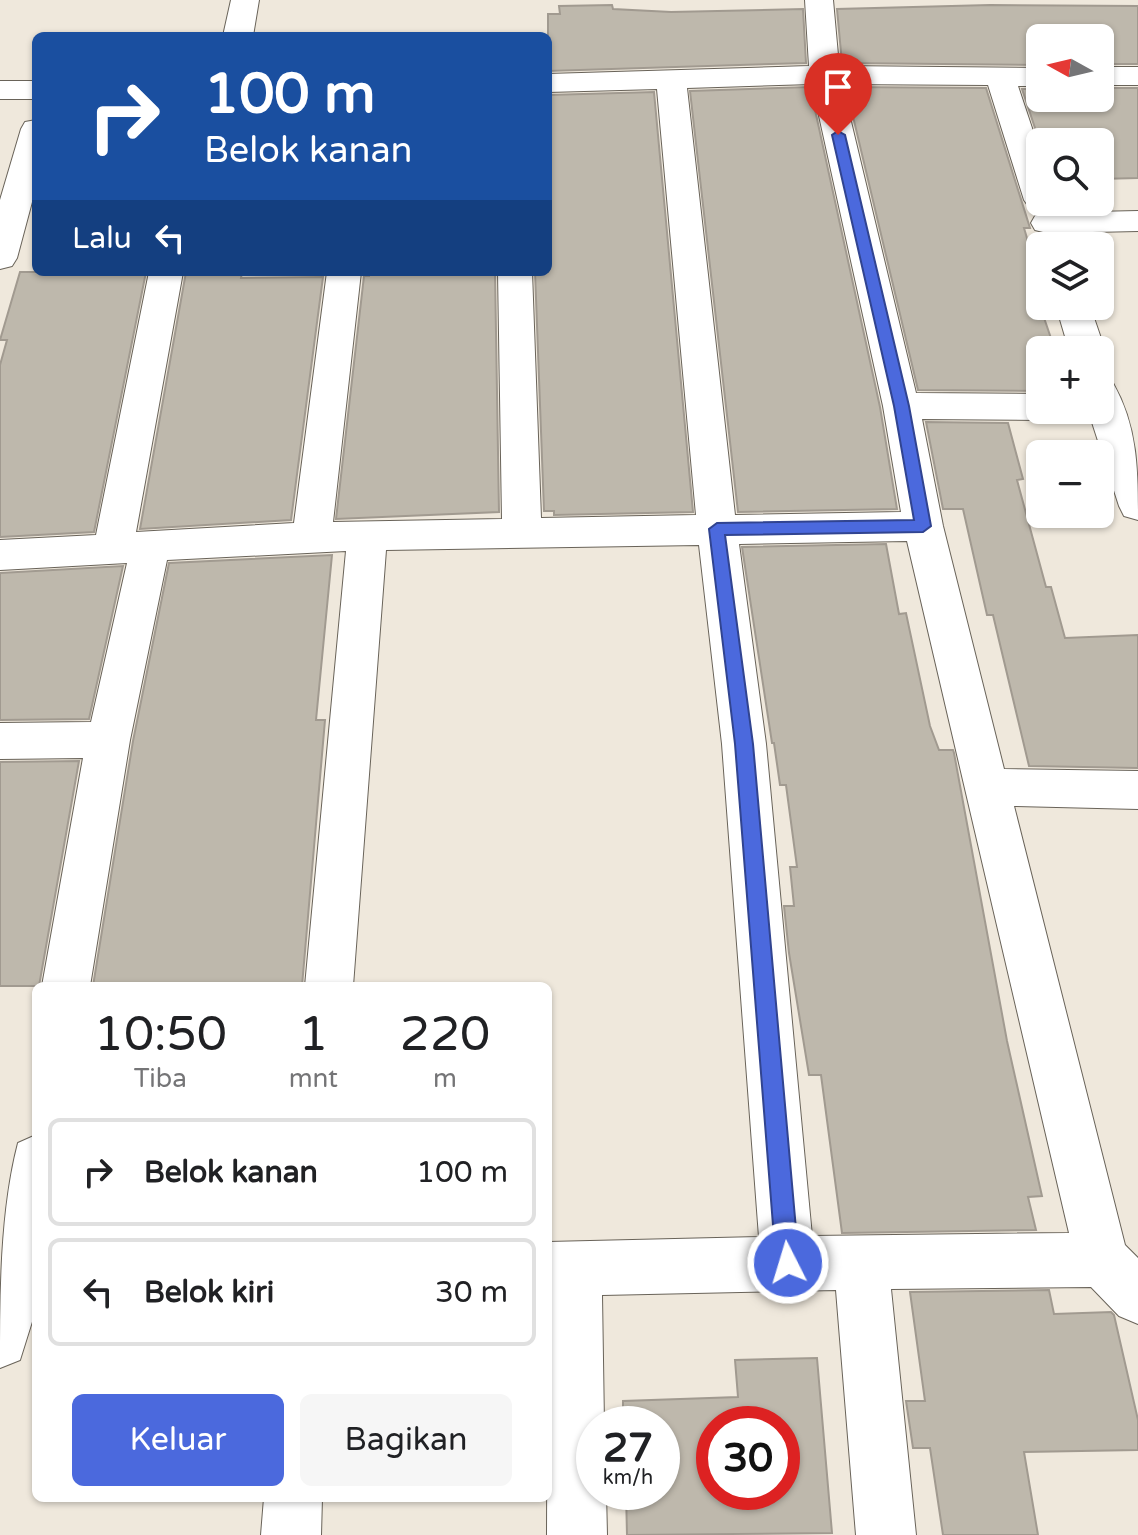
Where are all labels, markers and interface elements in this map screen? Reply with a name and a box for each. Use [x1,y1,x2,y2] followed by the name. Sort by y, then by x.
[1026,24,1114,112] north arrow
[1026,24,1114,528] map controls
[804,53,872,135] pin
[204,61,375,128] text: 100 m
[72,64,176,168] icon: right
[816,65,860,109] icon: arrive
[1026,128,1114,216] button: search
[204,129,413,172] text: Belok kanan
[148,216,192,260] icon: left
[72,220,132,257] text: Lalu
[1026,232,1114,320] button: layers
[1026,336,1114,424] button: +
[1026,440,1114,528] button: −
[94,1006,227,1064] text: 10:50
[298,1006,328,1064] text: 1
[400,1006,490,1064] text: 220
[134,1063,187,1094] text: Tiba
[289,1063,338,1094] text: mnt
[433,1063,457,1094] text: m
[76,1150,120,1194] icon: right
[144,1154,318,1191] text: Belok kanan
[416,1154,508,1191] text: 100 m
[746,1221,830,1305] position arrow
[76,1270,120,1314] icon: left
[144,1274,274,1311] text: Belok kiri
[435,1274,508,1311] text: 30 m
[72,1394,284,1486] button: Keluar
[300,1394,512,1486] button: Bagikan
[696,1406,800,1510] speed limit sign: 30
[603,1424,653,1472] text: 27
[603,1466,653,1490] text: km/h

